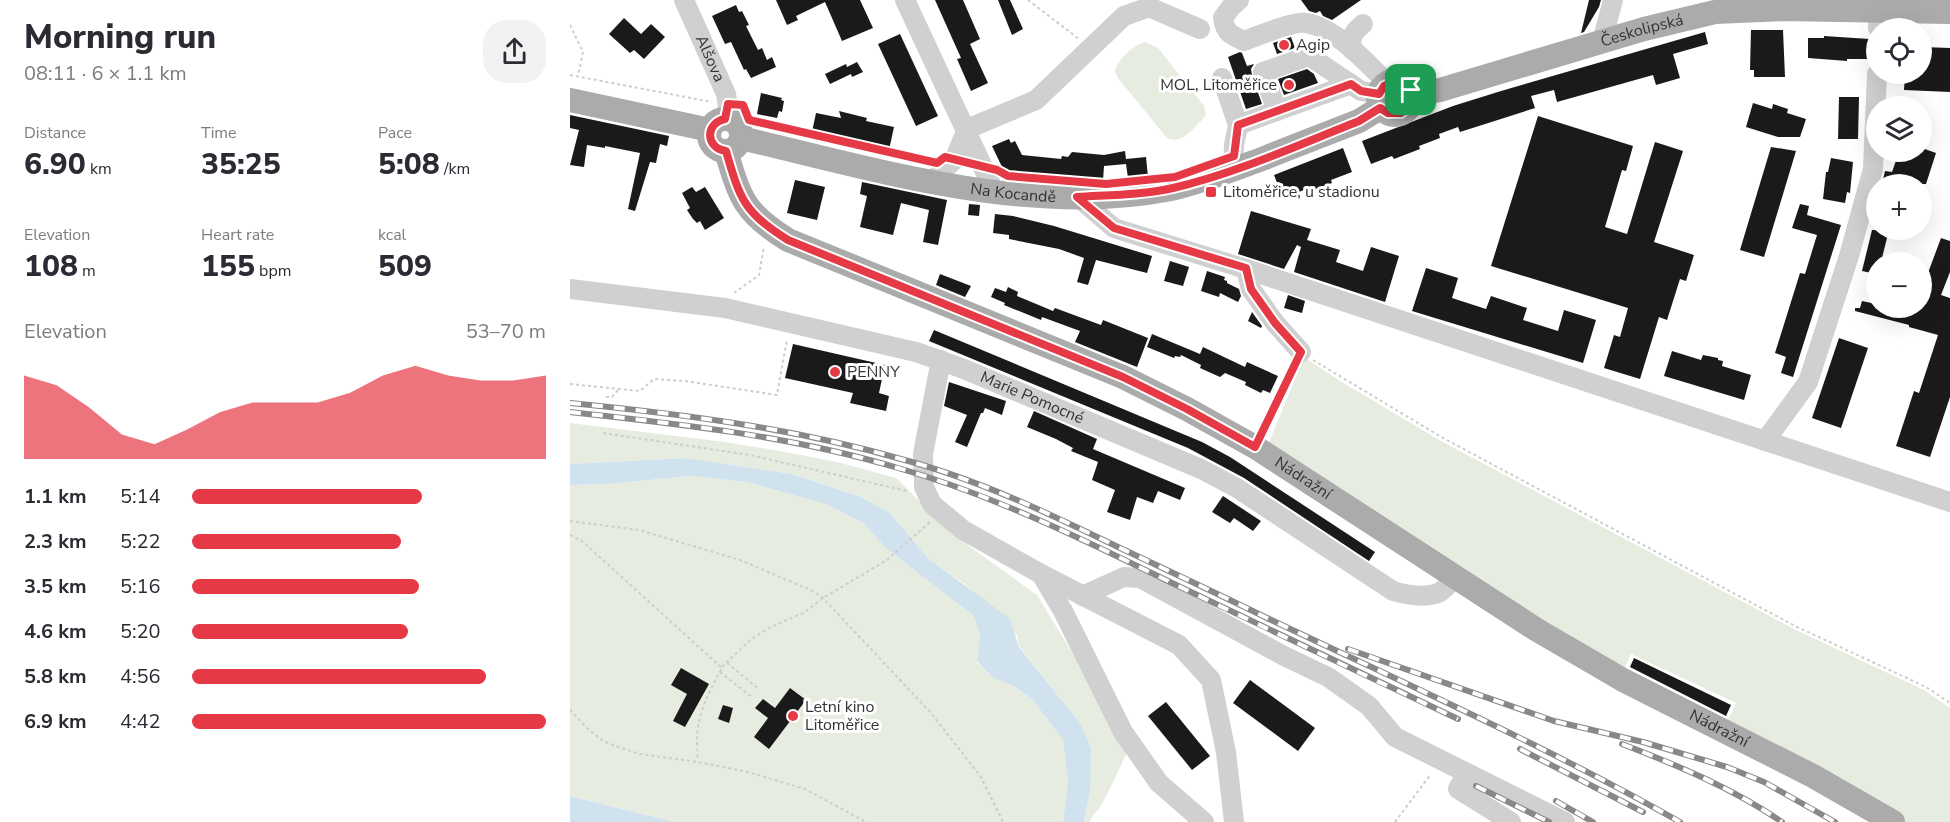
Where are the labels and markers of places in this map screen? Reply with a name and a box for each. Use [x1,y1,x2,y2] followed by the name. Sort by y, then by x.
[1296,34,1330,56] place label: Agip
[1277,38,1291,52] marker: Agip
[1385,64,1436,115] pin
[1160,74,1277,96] place label: MOL, Litoměřice
[1282,78,1296,92] marker: MOL, Litoměřice
[1223,181,1380,203] place label: Litoměřice, u stadionu
[1204,185,1218,199] marker: Litoměřice, u stadionu
[847,361,900,383] place label: PENNY
[828,365,842,379] marker: PENNY
[805,696,879,736] place label: Letní kino Litoměřice
[786,709,800,723] marker: Letní kino Litoměřice

